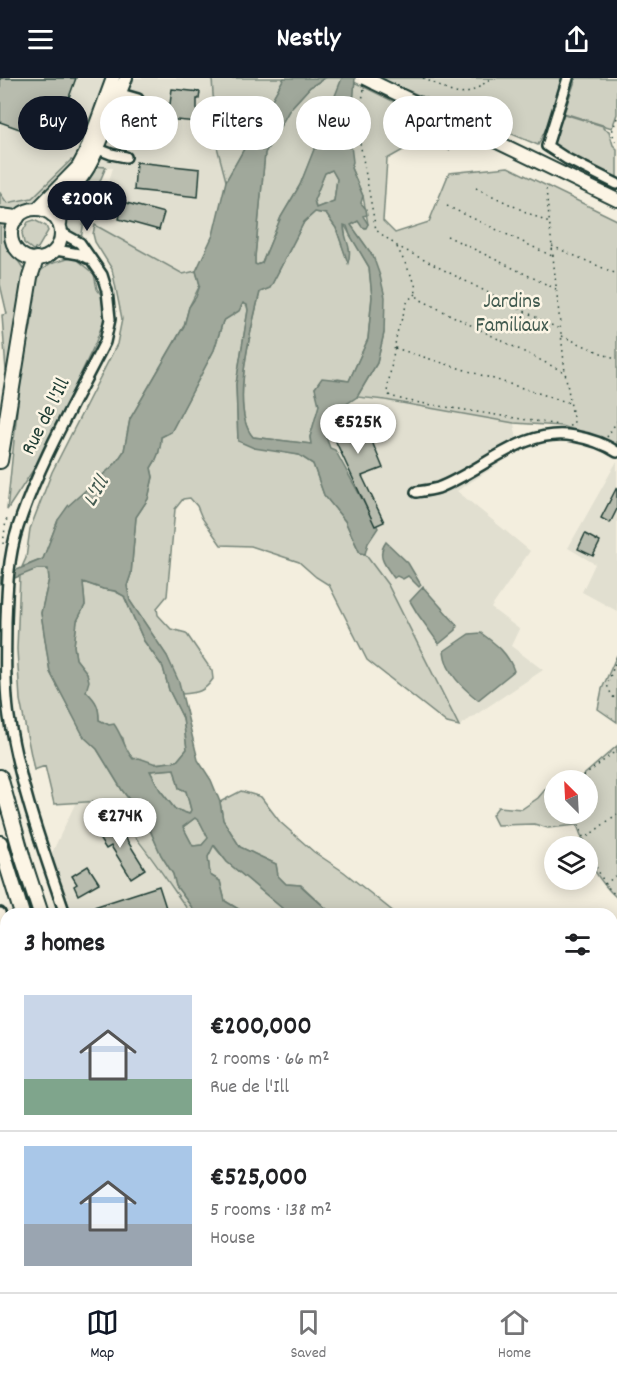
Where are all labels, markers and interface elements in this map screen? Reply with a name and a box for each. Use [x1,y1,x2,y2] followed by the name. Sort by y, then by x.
[277,20,340,59] text: Nestly
[24,23,57,56] icon: menu
[560,23,593,56] icon: share
[18,96,88,150] chip: Buy
[100,96,178,150] chip: Rent
[190,96,284,150] chip: Filters
[296,96,371,150] chip: New
[383,96,513,150] chip: Apartment
[45,181,129,232] pin: €200K
[62,186,112,214] text: €200K
[475,288,549,342] park label: Jardins Familiaux
[15,373,79,461] street label: Rue de l'Ill
[316,404,400,455] pin: €525K
[334,409,382,437] text: €525K
[76,469,119,513] water label: L'Ill
[544,770,598,824] north arrow
[544,770,598,890] map controls
[78,798,162,849] pin: €274K
[97,803,143,831] text: €274K
[544,836,598,890] button: layers
[24,926,105,963] text: 3 homes
[561,928,594,961] icon: filters
[210,1009,312,1046] text: €200,000
[72,1019,144,1091] icon: home
[210,1046,330,1074] text: 2 rooms · 66 m²
[210,1074,289,1102] text: Rue de l'Ill
[210,1160,307,1197] text: €525,000
[72,1170,144,1242] icon: home
[210,1197,332,1225] text: 5 rooms · 138 m²
[210,1225,255,1253] text: House
[86,1306,119,1365] tab: Map
[290,1306,326,1365] tab: Saved
[498,1306,531,1365] tab: Home

